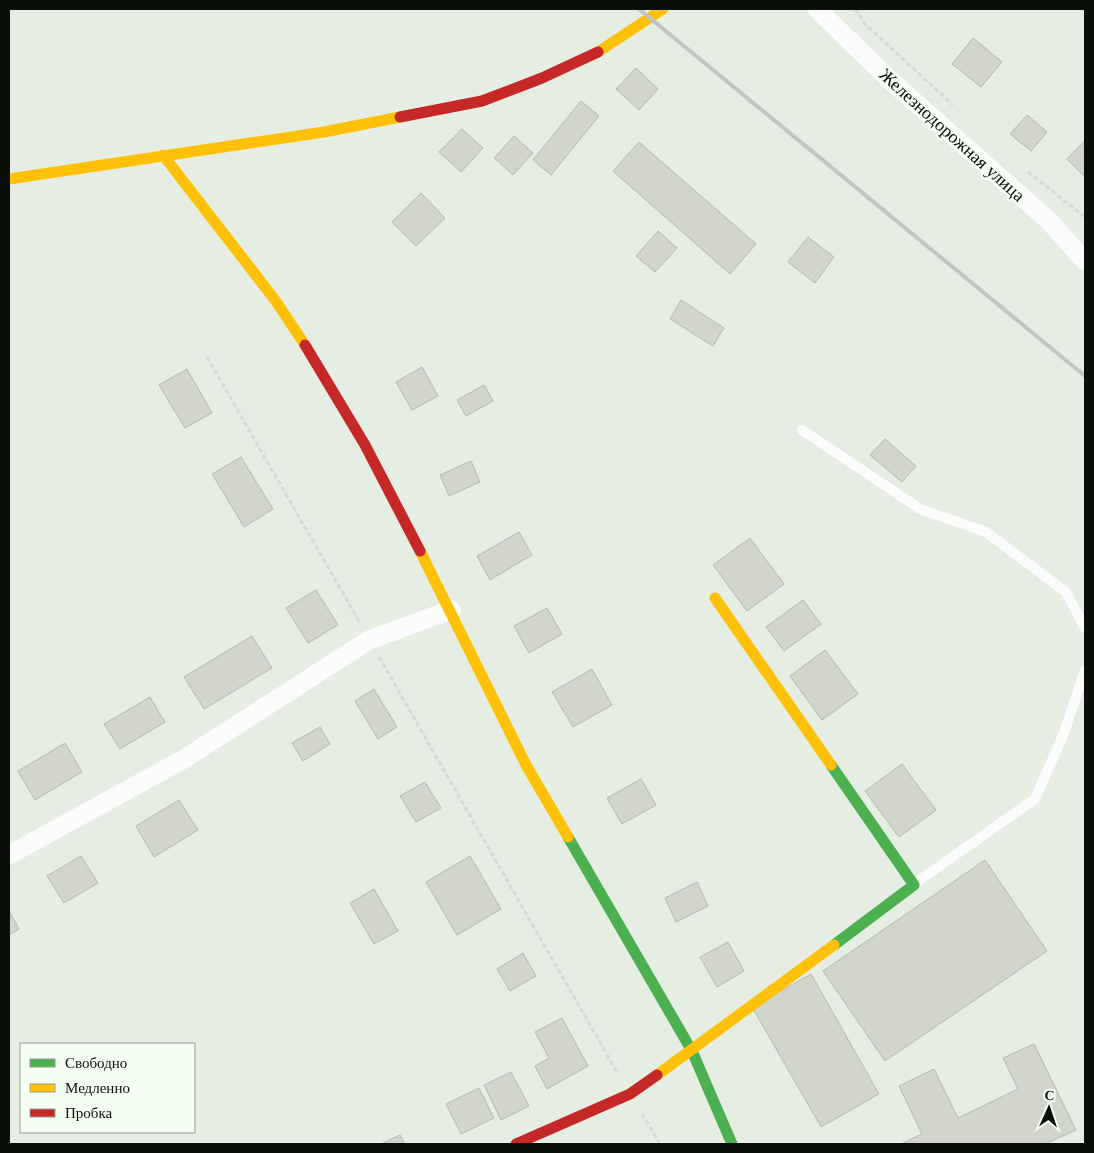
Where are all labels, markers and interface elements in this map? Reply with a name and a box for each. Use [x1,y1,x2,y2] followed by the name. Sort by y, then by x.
[875,64,1029,206] street label: Железнодорожная улица
[20,1043,195,1133] legend
[65,1055,127,1071] text: Свободно
[65,1080,130,1096] text: Медленно
[1024,1083,1074,1133] north arrow
[1044,1088,1055,1103] text: С
[65,1105,113,1121] text: Пробка

